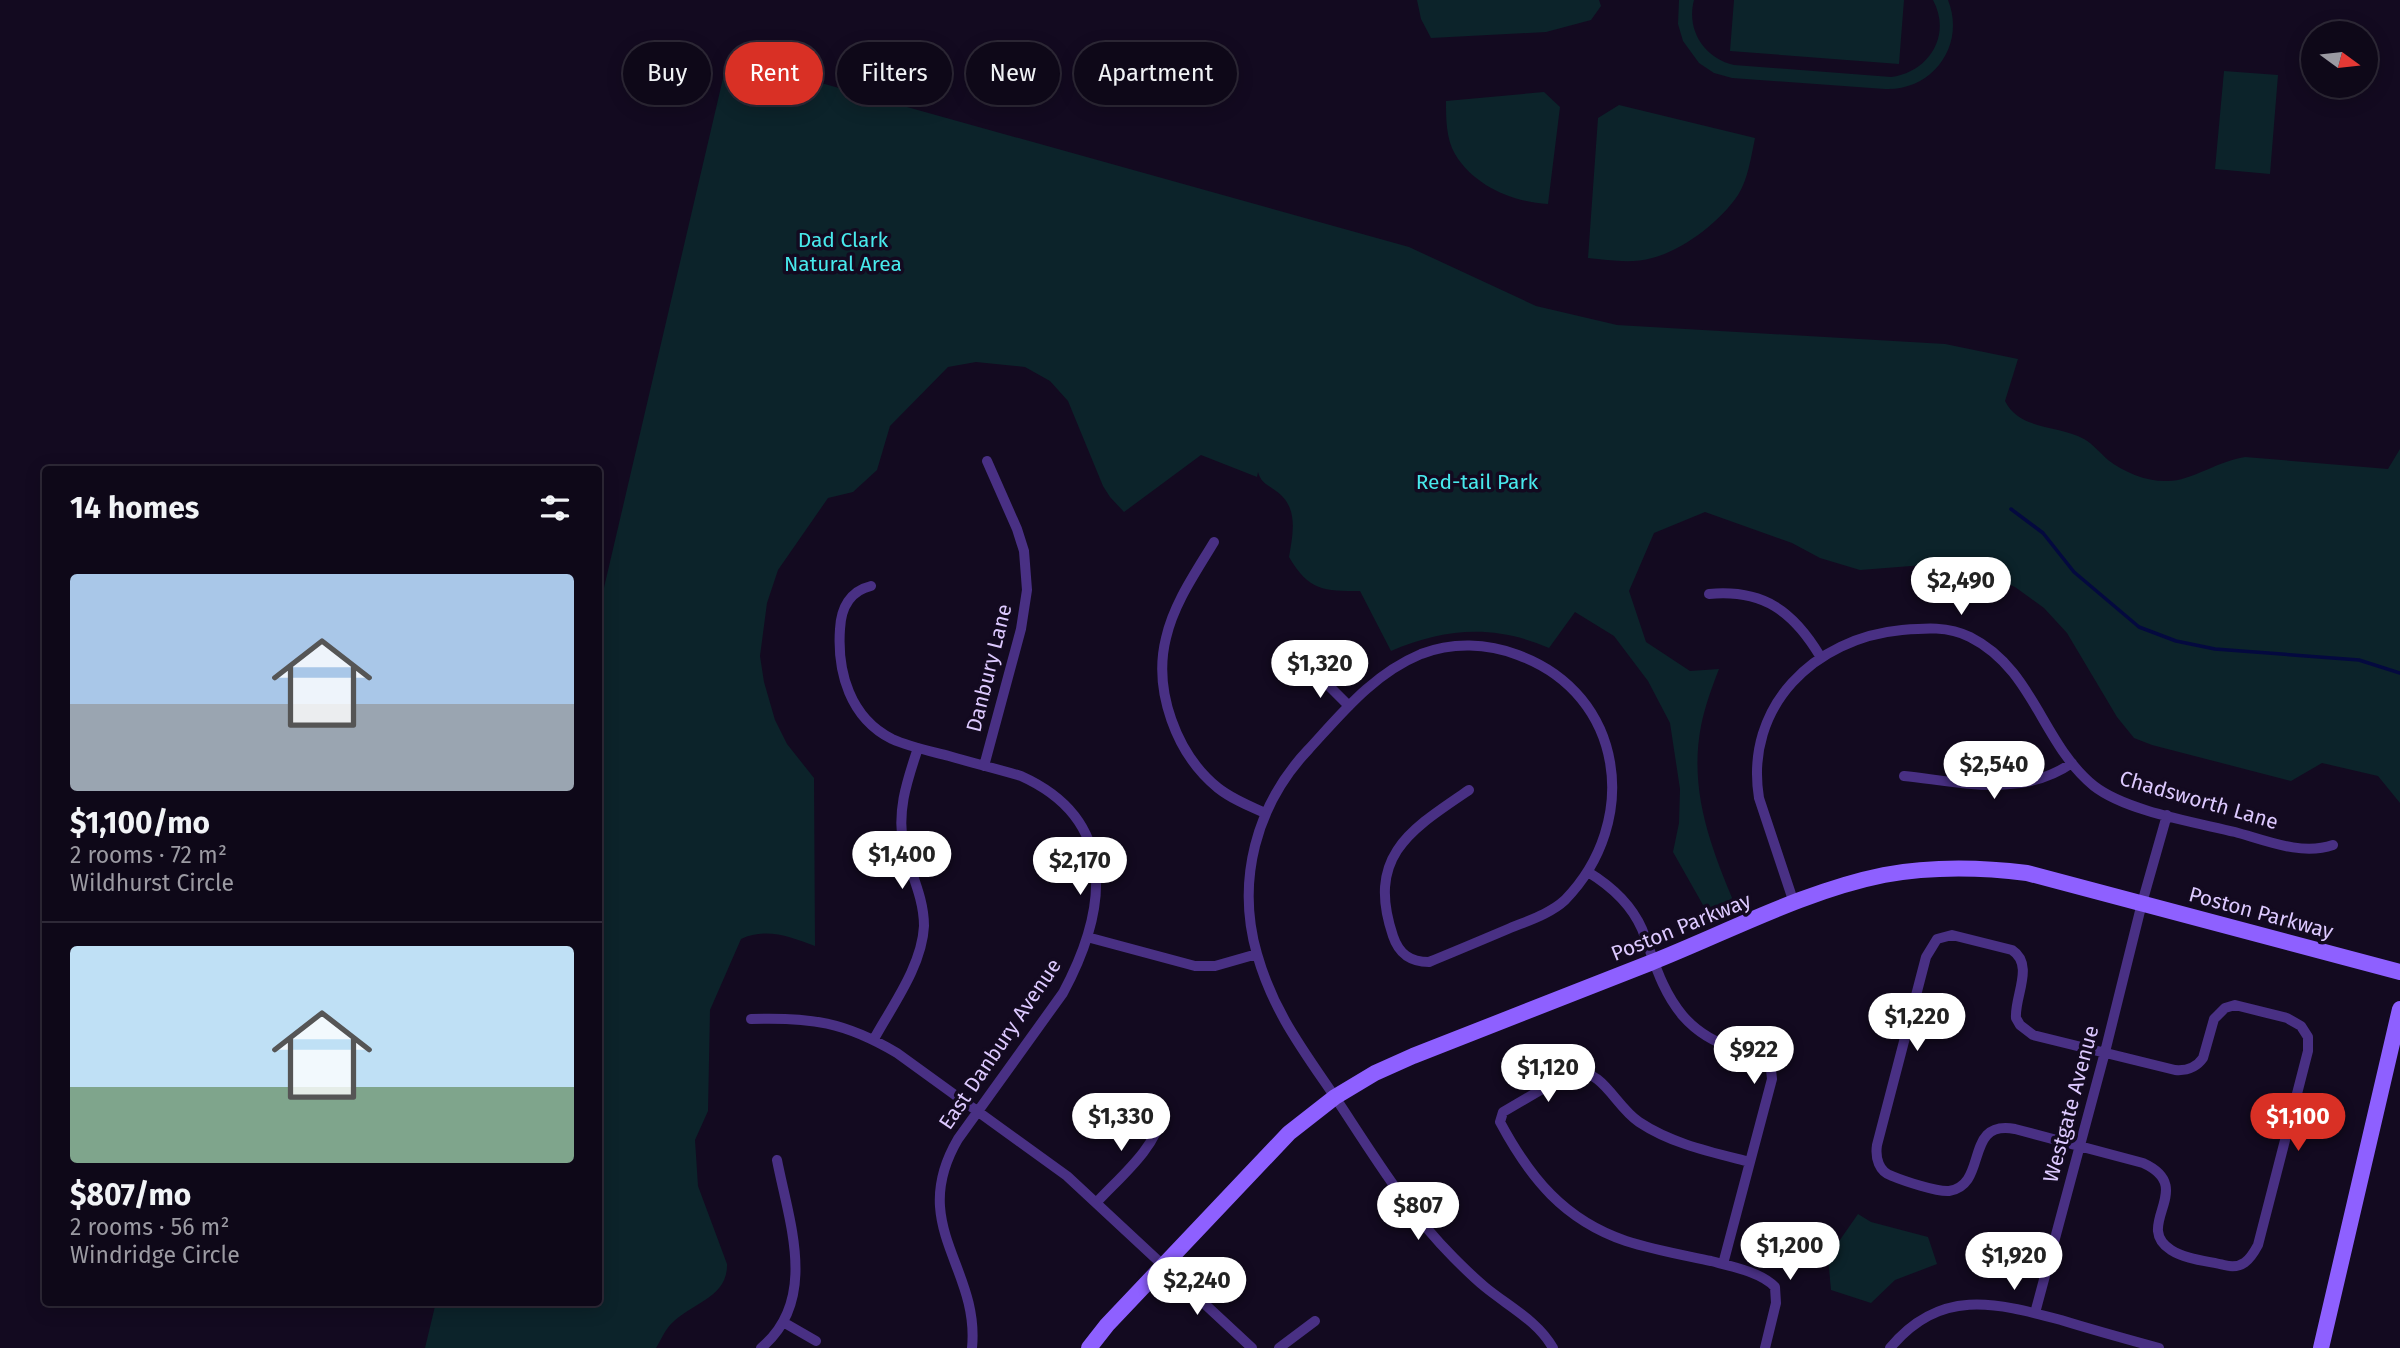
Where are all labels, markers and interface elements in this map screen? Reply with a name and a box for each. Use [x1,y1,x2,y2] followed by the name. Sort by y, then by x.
[2301,21,2378,98] north arrow
[2301,21,2378,98] map controls
[623,42,711,105] chip: Buy
[725,42,823,105] chip: Rent
[837,42,952,105] chip: Filters
[966,42,1060,105] chip: New
[1074,42,1237,105] chip: Apartment
[784,227,902,277] park label: Dad Clark Natural Area
[1416,469,1539,495] park label: Red-tail Park
[536,489,574,527] icon: filters
[70,490,199,526] text: 14 homes
[1904,558,2018,617] pin: $2,490
[1927,566,1995,594] text: $2,490
[961,601,1017,735] street label: Danbury Lane
[259,620,385,746] icon: home
[1263,640,1377,700] pin: $1,320
[1287,649,1353,677] text: $1,320
[1937,742,2051,801] pin: $2,540
[1960,750,2028,778] text: $2,540
[2117,765,2281,835] street label: Chadsworth Lane
[70,805,210,841] text: $1,100/mo
[845,832,959,891] pin: $1,400
[1023,838,1137,897] pin: $2,170
[868,840,936,868] text: $1,400
[70,841,227,869] text: 2 rooms · 72 m²
[1049,846,1111,874] text: $2,170
[70,869,234,897] text: Wildhurst Circle
[2186,881,2337,945] street label: Poston Parkway
[1607,887,1755,967] street label: Poston Parkway
[933,954,1067,1134] street label: East Danbury Avenue
[259,992,385,1118] icon: home
[1860,993,1974,1053] pin: $1,220
[1884,1002,1950,1030] text: $1,220
[2038,1023,2104,1185] street label: Westgate Avenue
[1713,1026,1795,1086] pin: $922
[1730,1035,1778,1063] text: $922
[1491,1044,1605,1104] pin: $1,120
[1517,1053,1579,1081] text: $1,120
[1064,1094,1178,1153] pin: $1,330
[2241,1094,2355,1153] pin: $1,100
[1088,1102,1154,1130] text: $1,330
[2266,1102,2330,1130] text: $1,100
[70,1177,191,1213] text: $807/mo
[1377,1182,1459,1242] pin: $807
[1393,1191,1443,1219] text: $807
[70,1213,229,1241] text: 2 rooms · 56 m²
[1733,1222,1847,1282] pin: $1,200
[1757,1231,1823,1259] text: $1,200
[1957,1232,2071,1292] pin: $1,920
[70,1241,240,1269] text: Windridge Circle
[1981,1241,2047,1269] text: $1,920
[1140,1258,1254,1317] pin: $2,240
[1163,1266,1231,1294] text: $2,240

